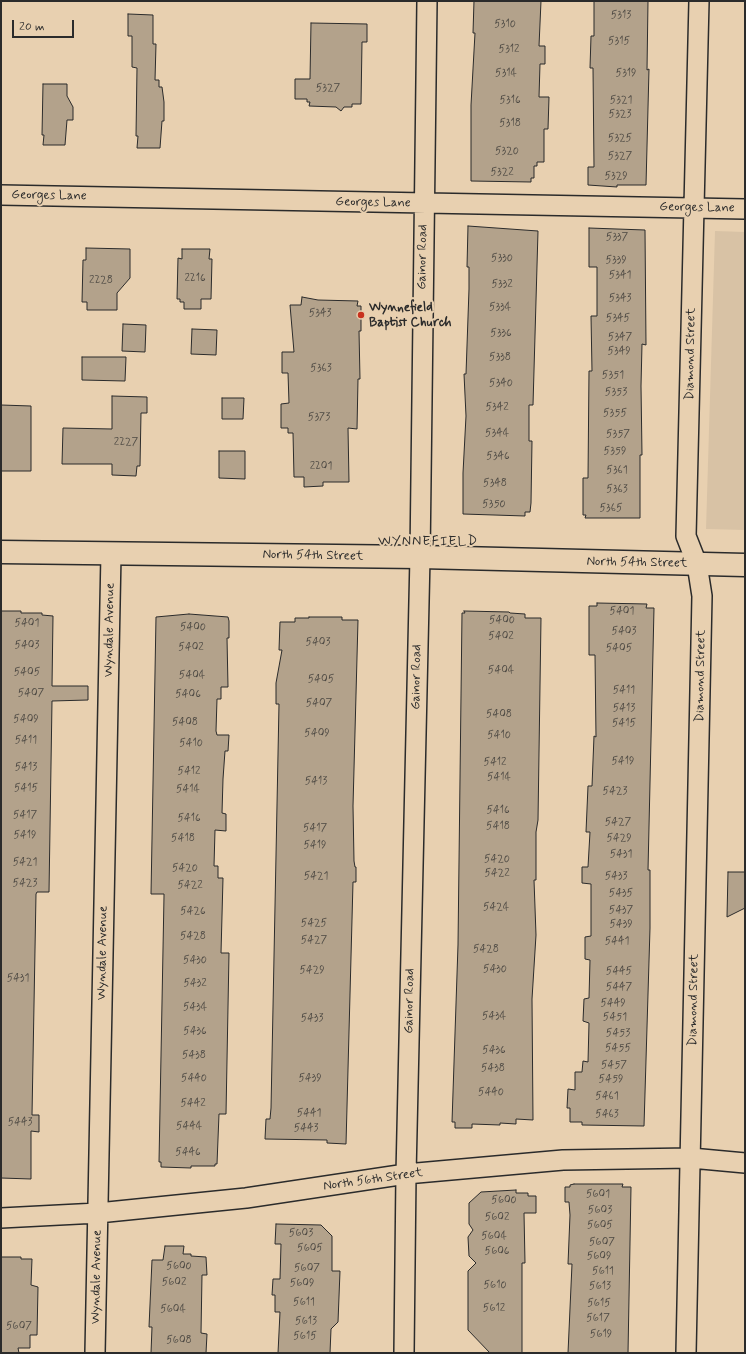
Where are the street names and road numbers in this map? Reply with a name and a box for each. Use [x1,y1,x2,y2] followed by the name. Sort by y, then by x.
[11,188,87,204] street label: Georges Lane
[335,195,411,211] street label: Georges Lane
[659,200,735,216] street label: Georges Lane
[415,224,431,290] street label: Gainor Road
[682,308,700,400] street label: Diamond Street
[262,547,364,565] street label: North 54th Street
[586,554,688,572] street label: North 54th Street
[101,583,119,677] street label: Wyndale Avenue
[692,630,710,722] street label: Diamond Street
[409,644,425,710] street label: Gainor Road
[94,906,112,1000] street label: Wyndale Avenue
[685,954,703,1046] street label: Diamond Street
[402,968,418,1034] street label: Gainor Road
[322,1165,424,1195] street label: North 56th Street
[88,1230,106,1324] street label: Wyndale Avenue

